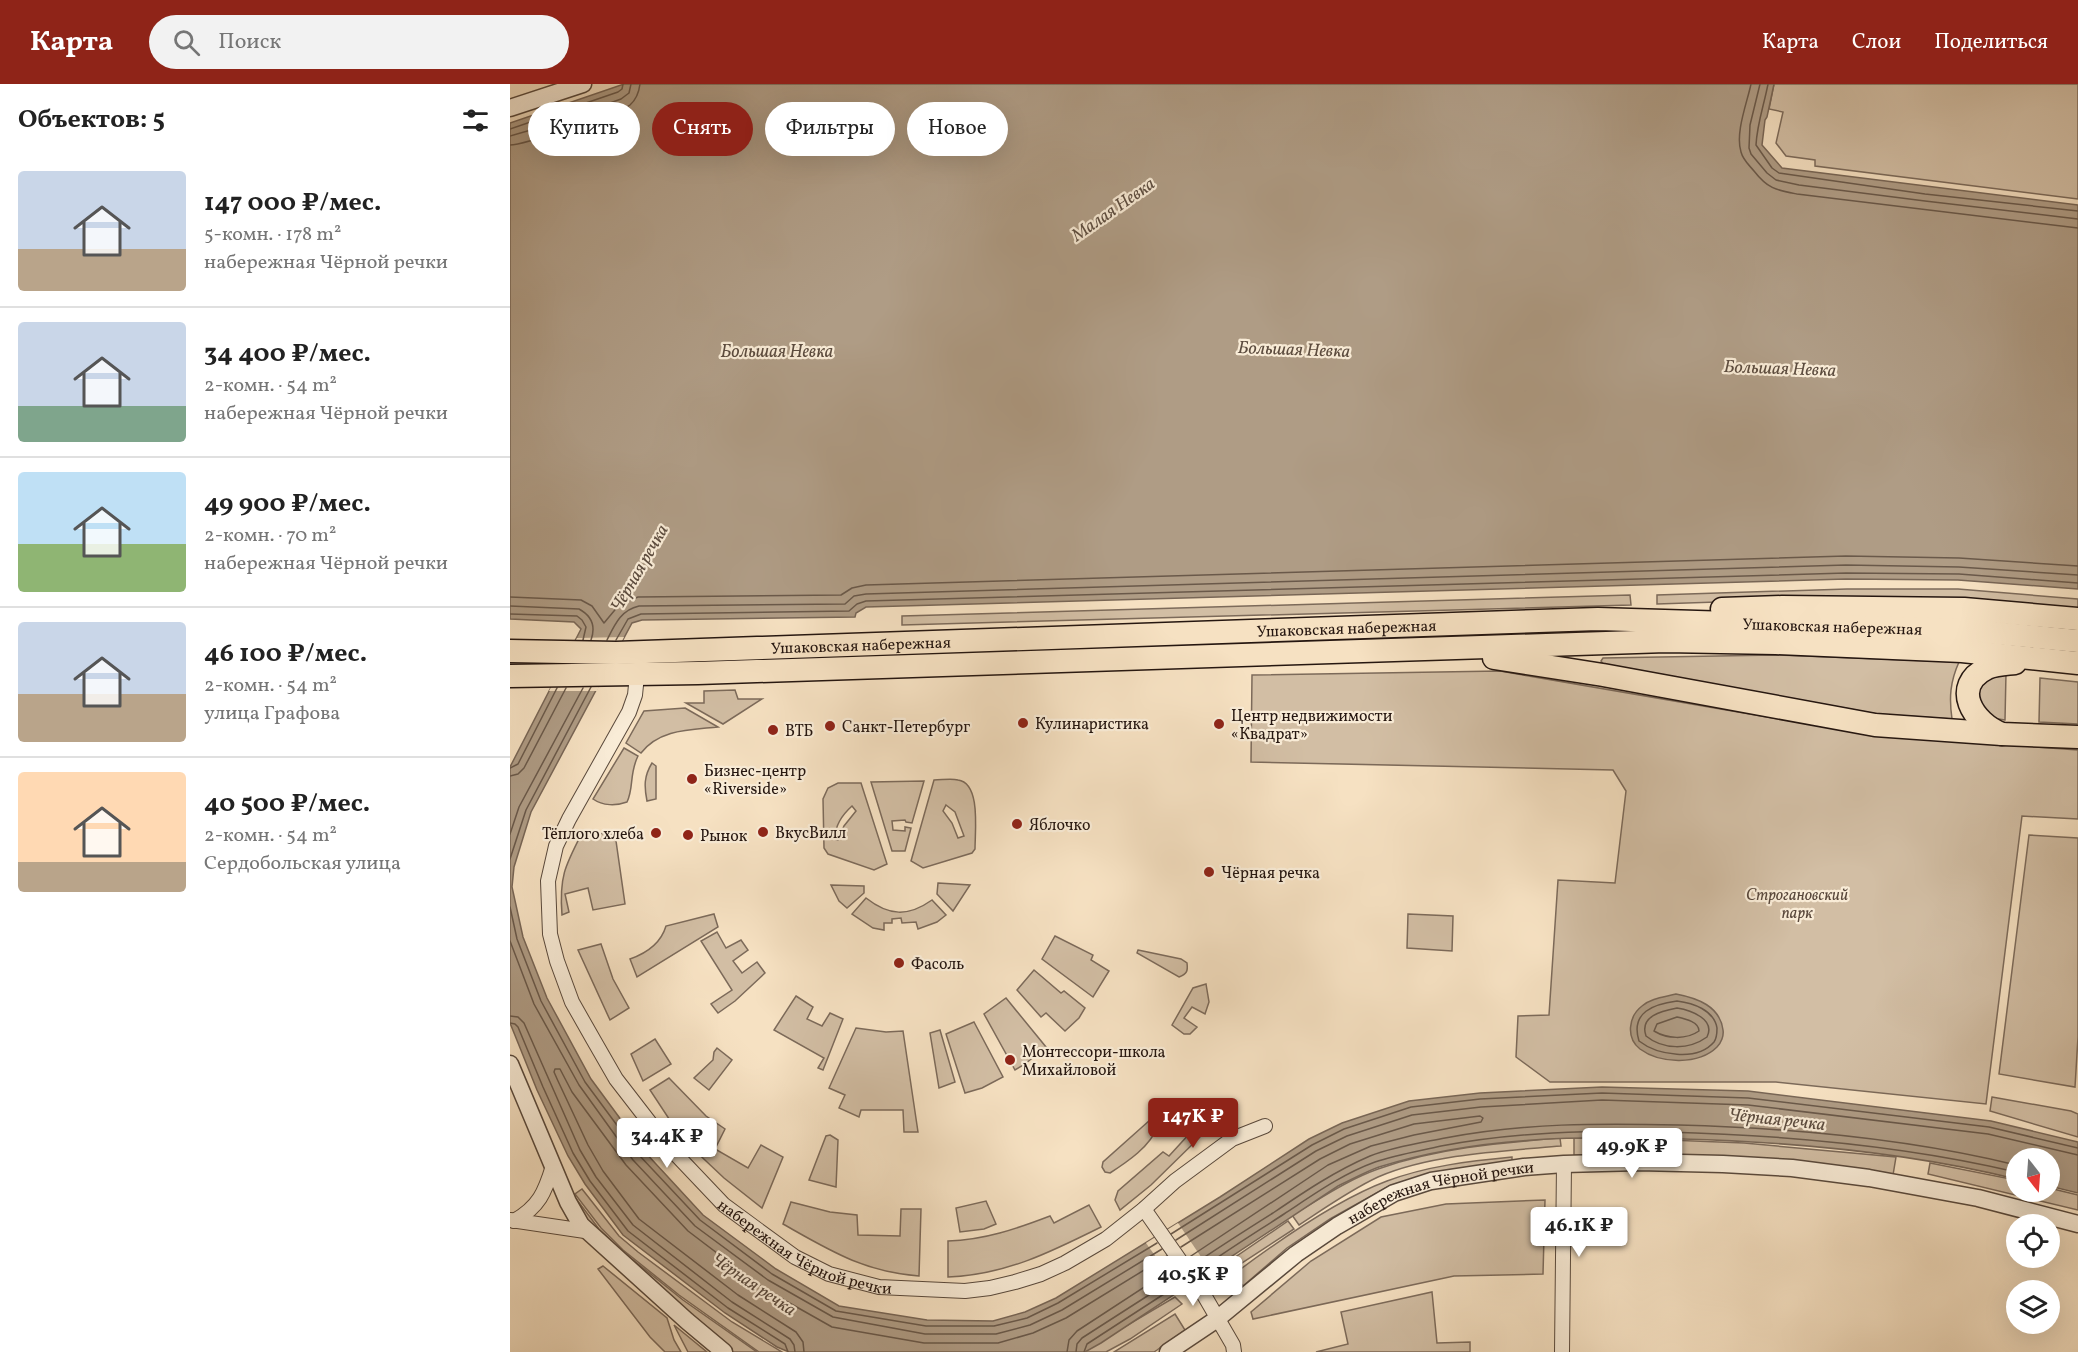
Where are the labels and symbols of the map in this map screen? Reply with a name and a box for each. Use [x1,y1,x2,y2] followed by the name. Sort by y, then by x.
[1066,172,1161,249] water label: Малая Невка
[1237,336,1351,365] water label: Большая Невка
[721,340,833,365] water label: Большая Невка
[1723,355,1837,384] water label: Большая Невка
[605,520,675,617] water label: Чёрная речка
[1742,614,1923,642] street label: Ушаковская набережная
[1256,616,1437,644] street label: Ушаковская набережная
[771,632,951,661] street label: Ушаковская набережная
[1231,706,1393,746] place label: Центр недвижимости «Квадрат»
[1035,714,1149,736] place label: Кулинаристика
[1016,716,1030,730] marker: Кулинаристика
[842,717,970,739] place label: Санкт-Петербург
[1212,717,1226,731] marker: Центр недвижимости «Квадрат»
[823,719,837,733] marker: Санкт-Петербург
[785,721,813,743] place label: ВТБ
[766,723,780,737] marker: ВТБ
[704,761,806,801] place label: Бизнес-центр «Riverside»
[685,772,699,786] marker: Бизнес-центр «Riverside»
[1029,815,1090,837] place label: Яблочко
[1010,817,1024,831] marker: Яблочко
[775,823,847,845] place label: ВкусВилл
[542,824,644,846] place label: Тёплого хлеба
[756,825,770,839] marker: ВкусВилл
[649,826,663,840] marker: Тёплого хлеба
[700,826,748,848] place label: Рынок
[681,828,695,842] marker: Рынок
[1221,863,1320,885] place label: Чёрная речка
[1202,865,1216,879] marker: Чёрная речка
[1746,885,1848,925] park label: Строгановский парк
[911,954,964,976] place label: Фасоль
[892,956,906,970] marker: Фасоль
[1022,1042,1166,1082] place label: Монтессори-школа Михайловой
[1003,1053,1017,1067] marker: Монтессори-школа Михайловой
[1144,1098,1242,1149] pin: 147K ₽
[1727,1103,1827,1138] water label: Чёрная речка
[612,1118,722,1169] pin: 34.4K ₽
[1577,1128,1687,1179] pin: 49.9K ₽
[2006,1148,2060,1202] north arrow
[1344,1157,1535,1231] street label: набережная Чёрной речки
[712,1195,893,1301] street label: набережная Чёрной речки
[1524,1207,1634,1258] pin: 46.1K ₽
[706,1248,800,1323] water label: Чёрная речка
[1138,1256,1248,1307] pin: 40.5K ₽

